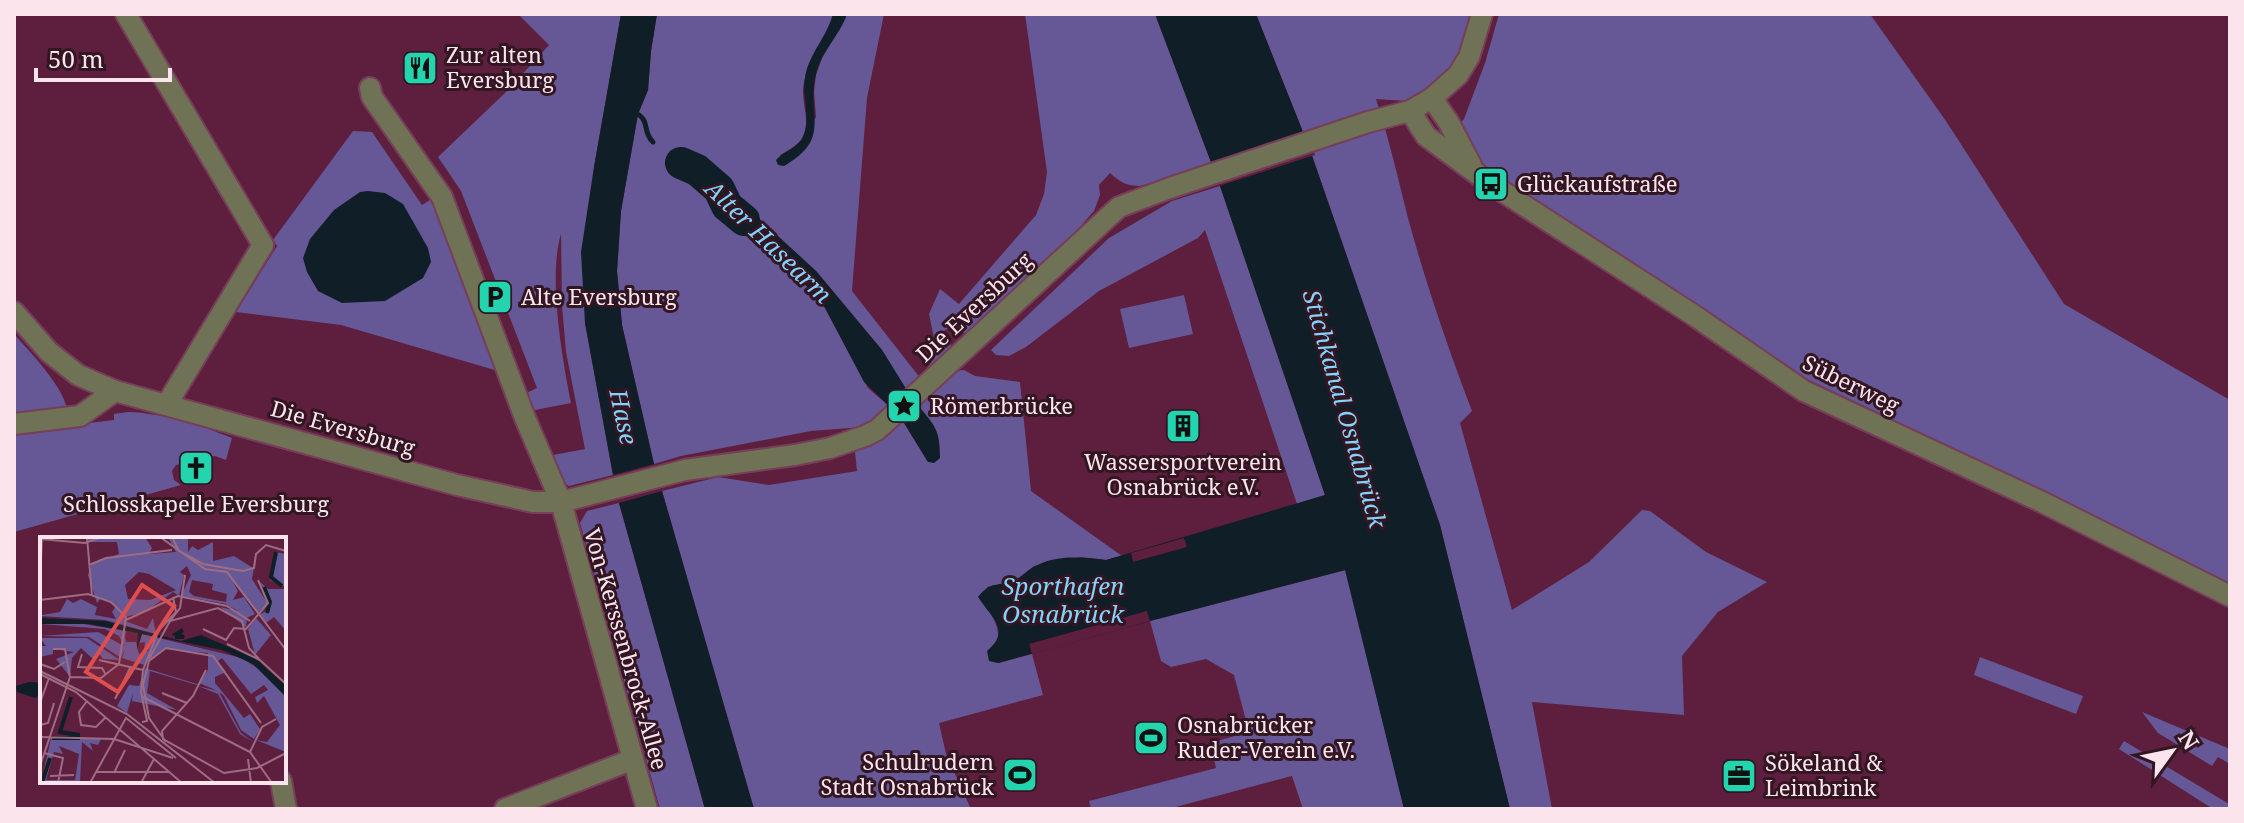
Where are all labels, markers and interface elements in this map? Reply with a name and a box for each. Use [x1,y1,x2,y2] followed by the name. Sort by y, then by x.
[36,32,170,82] scale bar
[446,39,554,94] place label: Zur alten Eversburg
[48,42,104,75] text: 50 m
[401,49,439,87] restaurant icon: Zur alten Eversburg
[1472,165,1510,203] bus stop icon: Glückaufstraße
[1517,168,1678,198] place label: Glückaufstraße
[697,170,840,310] water label: Alter Hasearm
[909,244,1038,368] street label: Die Eversburg
[476,278,514,316] parking icon: Alte Eversburg
[521,281,677,311] place label: Alte Eversburg
[1296,286,1396,533] water label: Stichkanal Osnabrück
[1798,347,1905,419] street label: Süberweg
[602,385,646,448] water label: Hase
[885,387,923,425] place icon: Römerbrücke
[930,390,1073,420] place label: Römerbrücke
[268,392,419,462] street label: Die Eversburg
[1164,407,1202,445] building icon: Wassersportverein Osnabrück e.V.
[1084,446,1282,501] place label: Wassersportverein Osnabrück e.V.
[177,449,215,487] church icon: Schlosskapelle Eversburg
[63,488,329,518] place label: Schlosskapelle Eversburg
[578,524,676,773] street label: Von-Kerssenbrock-Allee
[40,537,286,783] inset map
[1002,569,1125,630] water label: Sporthafen Osnabrück
[1177,709,1355,764] place label: Osnabrücker Ruder-Verein e.V.
[2132,711,2212,791] north arrow
[1132,719,1170,757] sports icon: Osnabrücker Ruder-Verein e.V.
[2172,724,2207,755] text: N
[821,746,994,801] place label: Schulrudern Stadt Osnabrück
[1765,747,1883,802] place label: Sökeland & Leimbrink
[1001,756,1039,794] sports icon: Schulrudern Stadt Osnabrück
[1720,757,1758,795] office icon: Sökeland & Leimbrink

